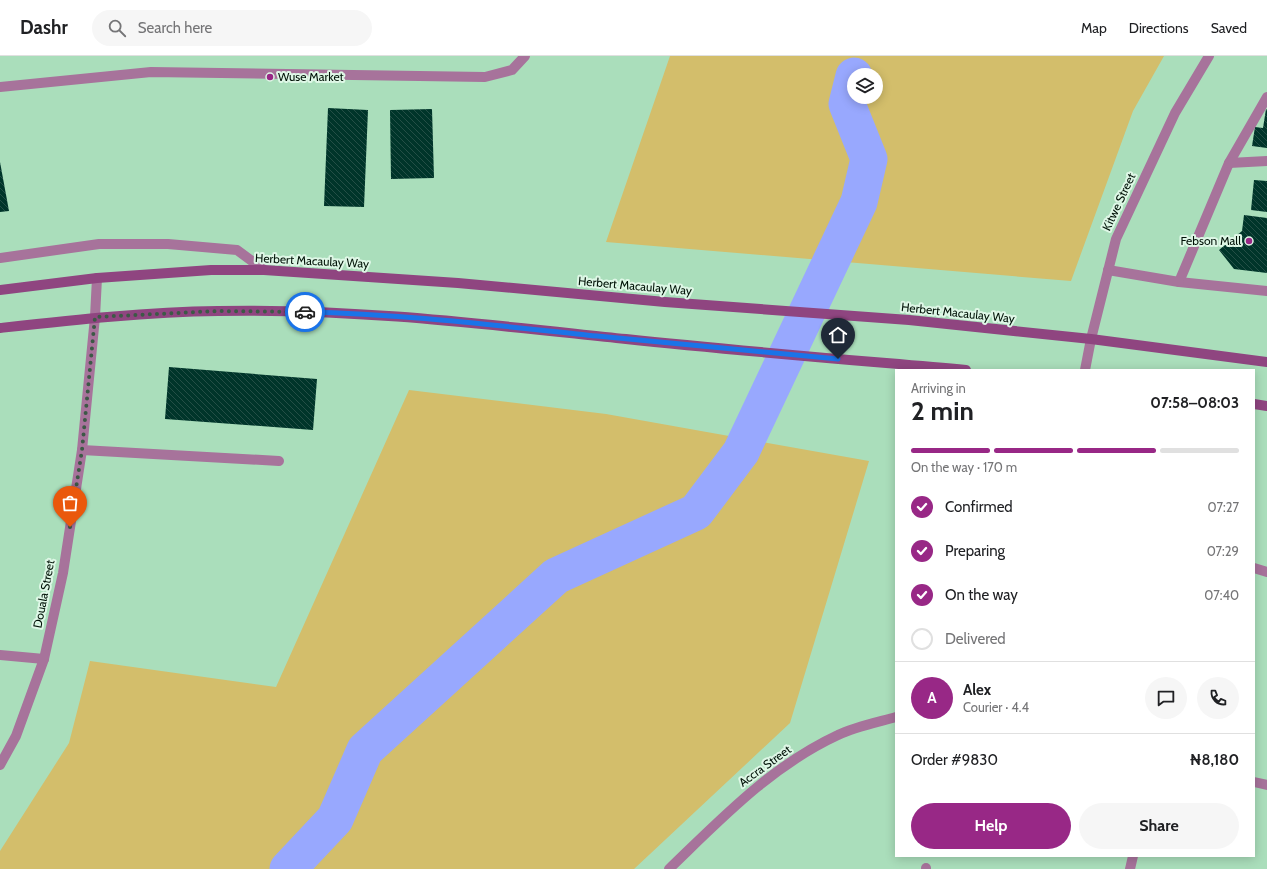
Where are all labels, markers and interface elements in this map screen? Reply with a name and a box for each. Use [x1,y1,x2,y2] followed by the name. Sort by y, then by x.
[92,10,372,46] search box
[20,16,68,39] text: Dashr
[106,17,128,39] icon: search
[138,19,212,37] text: Search here
[1081,19,1107,37] text: Map
[1129,19,1189,37] text: Directions
[1211,19,1247,37] text: Saved
[847,68,883,104] map controls
[847,68,883,104] button: layers
[278,69,344,84] place label: Wuse Market
[265,72,275,82] marker: Wuse Market
[1099,171,1138,233] street label: Kitwe Street
[1180,233,1241,248] place label: Febson Mall
[1244,236,1254,246] marker: Febson Mall
[255,250,369,271] street label: Herbert Macaulay Way
[578,273,693,298] street label: Herbert Macaulay Way
[285,292,325,332] courier
[901,299,1016,326] street label: Herbert Macaulay Way
[294,301,316,323] icon: car
[821,318,855,359] pin
[827,324,849,346] icon: home
[911,380,966,396] text: Arriving in
[1150,394,1239,412] text: 07:58–08:03
[911,395,974,427] text: 2 min
[911,459,1017,475] text: On the way · 170 m
[53,486,87,527] pin
[59,492,81,514] icon: bag
[911,496,933,518] icon: check
[945,498,1013,516] text: Confirmed
[1207,499,1239,515] text: 07:27
[911,540,933,562] icon: check
[945,542,1005,560] text: Preparing
[1207,543,1239,559] text: 07:29
[30,558,57,629] street label: Douala Street
[911,584,933,606] icon: check
[945,586,1018,604] text: On the way
[1204,587,1239,603] text: 07:40
[945,630,1006,648] text: Delivered
[1145,677,1187,719] button: chat
[1197,677,1239,719] button: phone
[963,681,991,699] text: Alex
[927,689,937,707] text: A
[963,699,1029,715] text: Courier · 4.4
[736,742,794,790] street label: Accra Street
[911,751,998,769] text: Order #9830
[1189,751,1239,769] text: ₦8,180
[911,803,1071,849] button: Help
[1079,803,1239,849] button: Share

